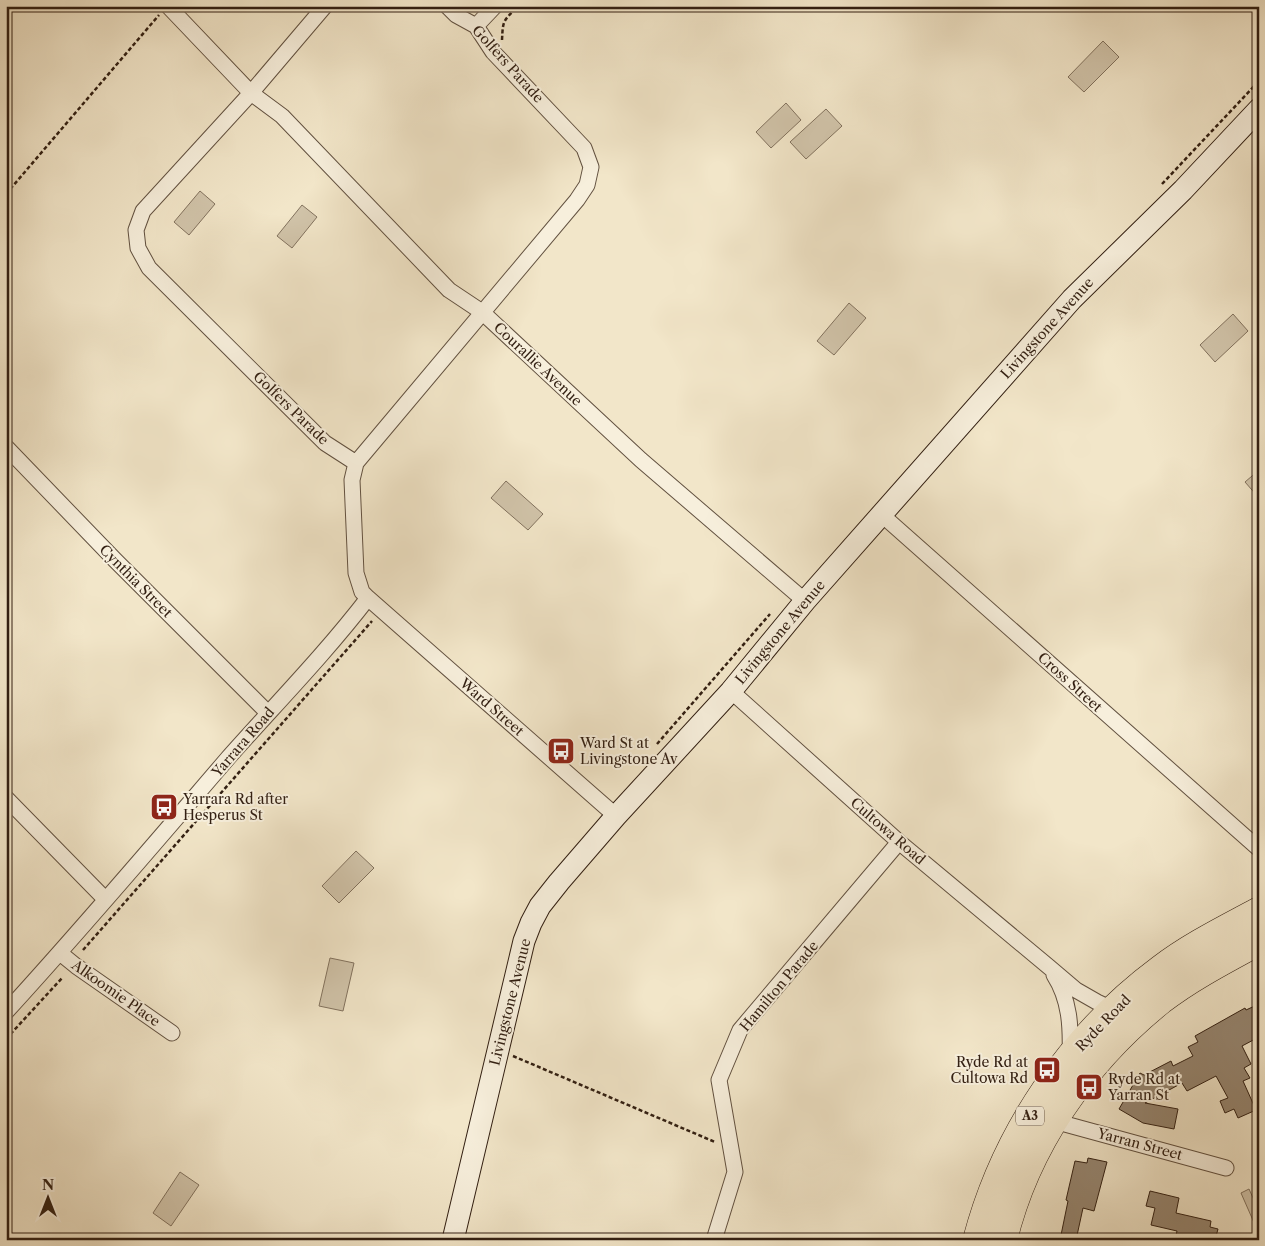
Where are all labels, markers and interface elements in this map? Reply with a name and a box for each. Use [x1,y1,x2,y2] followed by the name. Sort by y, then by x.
[468,21,548,107] street label: Golfers Parade
[997,273,1097,382] street label: Livingstone Avenue
[490,318,586,410] street label: Courallie Avenue
[249,367,333,449] street label: Golfers Parade
[96,541,176,621] street label: Cynthia Street
[731,576,829,688] street label: Livingstone Avenue
[1034,648,1106,716] street label: Cross Street
[455,674,528,740] street label: Ward Street
[207,703,278,781] street label: Yarrara Road
[579,734,678,768] place label: Ward St at Livingstone Av
[546,736,576,766] bus stop icon: Ward St at Livingstone Av
[182,790,288,824] place label: Yarrara Rd after Hesperus St
[149,792,179,822] bus stop icon: Yarrara Rd after Hesperus St
[847,794,930,869] street label: Cultowa Road
[486,936,535,1067] street label: Livingstone Avenue
[736,937,822,1035] street label: Hamilton Parade
[67,955,164,1030] street label: Alkoomie Place
[1072,991,1135,1055] street label: Ryde Road
[950,1053,1028,1087] place label: Ryde Rd at Cultowa Rd
[1032,1055,1062,1085] bus stop icon: Ryde Rd at Cultowa Rd
[1107,1070,1180,1104] place label: Ryde Rd at Yarran St
[1074,1072,1104,1102] bus stop icon: Ryde Rd at Yarran St
[1016,1106,1044,1126] road number: A3
[1095,1124,1185,1164] street label: Yarran Street
[22,1174,72,1224] north arrow
[42,1176,54,1194] text: N

